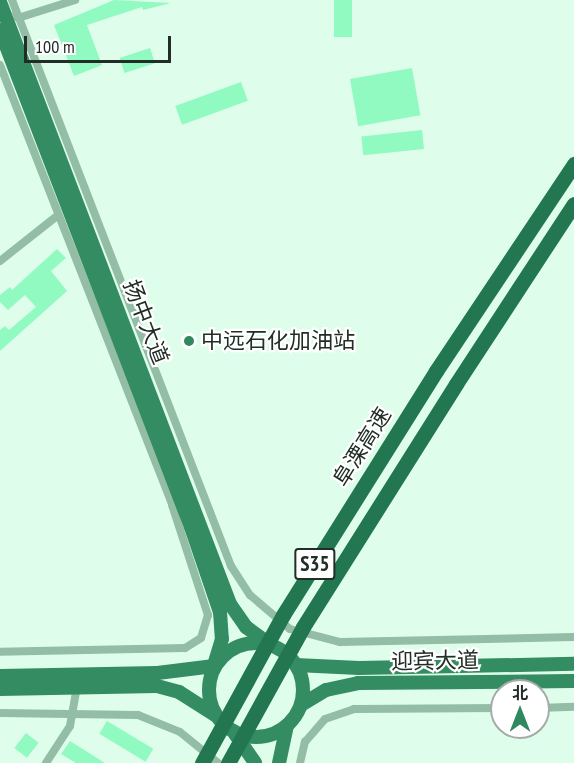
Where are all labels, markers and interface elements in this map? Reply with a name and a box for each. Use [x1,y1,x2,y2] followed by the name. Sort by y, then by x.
[27,24,174,62] scale bar
[35,35,75,58] text: 100 m
[118,276,174,368] street label: 扬中大道
[201,328,355,354] place label: 中远石化加油站
[182,334,196,348] marker: 中远石化加油站
[327,403,397,491] street label: 阜溧高速
[294,546,336,582] road number: S35
[391,647,479,675] street label: 迎宾大道
[490,679,550,739] north arrow
[512,683,528,703] text: 北

